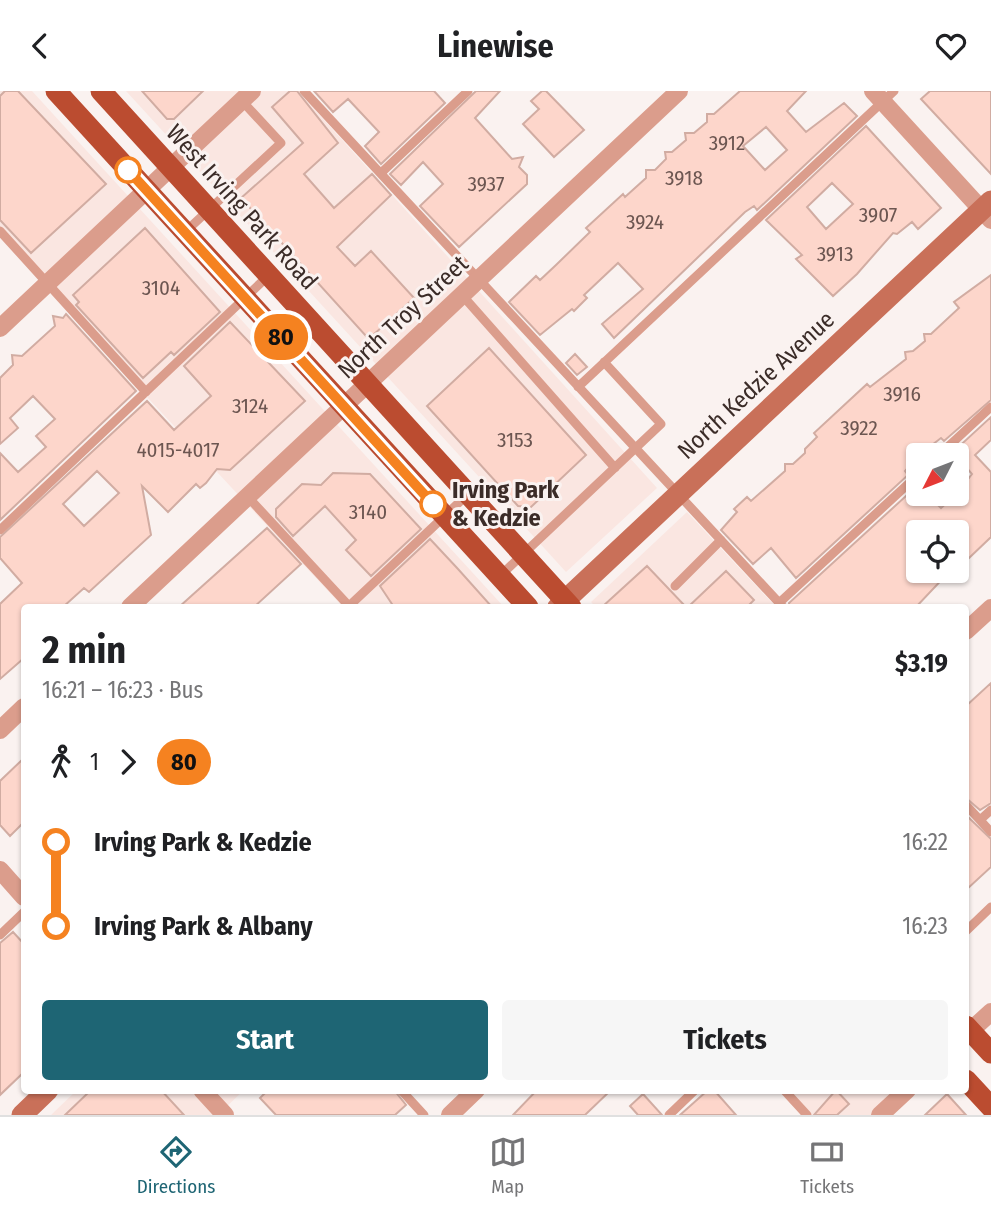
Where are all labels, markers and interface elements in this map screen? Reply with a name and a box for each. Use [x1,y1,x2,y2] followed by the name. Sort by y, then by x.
[21,27,59,65] icon: back
[437,27,554,65] text: Linewise
[932,27,970,65] icon: heart
[161,119,323,295] street label: West Irving Park Road
[709,130,745,156] house number: 3912
[115,157,141,183] unlabelled marker
[665,165,703,191] house number: 3918
[468,171,504,197] house number: 3937
[859,202,897,228] house number: 3907
[626,209,664,235] house number: 3924
[817,241,853,267] house number: 3913
[332,249,474,384] street label: North Troy Street
[142,275,180,301] house number: 3104
[672,305,840,465] street label: North Kedzie Avenue
[250,314,312,360] line badge: 80
[268,323,294,351] text: 80
[883,381,921,407] house number: 3916
[232,393,268,419] house number: 3124
[840,415,878,441] house number: 3922
[497,427,533,453] house number: 3153
[136,437,220,463] house number: 4015-4017
[906,443,970,506] north arrow
[906,443,969,583] map controls
[452,476,560,532] place label: Irving Park & Kedzie
[420,491,446,517] marker: Irving Park & Kedzie
[349,499,387,525] house number: 3140
[906,520,969,583] button: locate
[42,627,126,673] text: 2 min
[895,648,948,679] text: $3.19
[42,676,203,704] text: 16:21 – 16:23 · Bus
[42,743,80,781] icon: walk
[109,743,147,781] icon: forward
[90,748,99,776] text: 1
[171,748,197,776] text: 80
[94,827,312,858] text: Irving Park & Kedzie
[902,828,948,856] text: 16:22
[94,911,313,942] text: Irving Park & Albany
[902,912,948,940] text: 16:23
[42,1000,488,1080] button: Start
[502,1000,948,1080] button: Tickets
[137,1133,215,1198] tab: Directions
[489,1133,527,1198] tab: Map
[800,1133,854,1198] tab: Tickets

